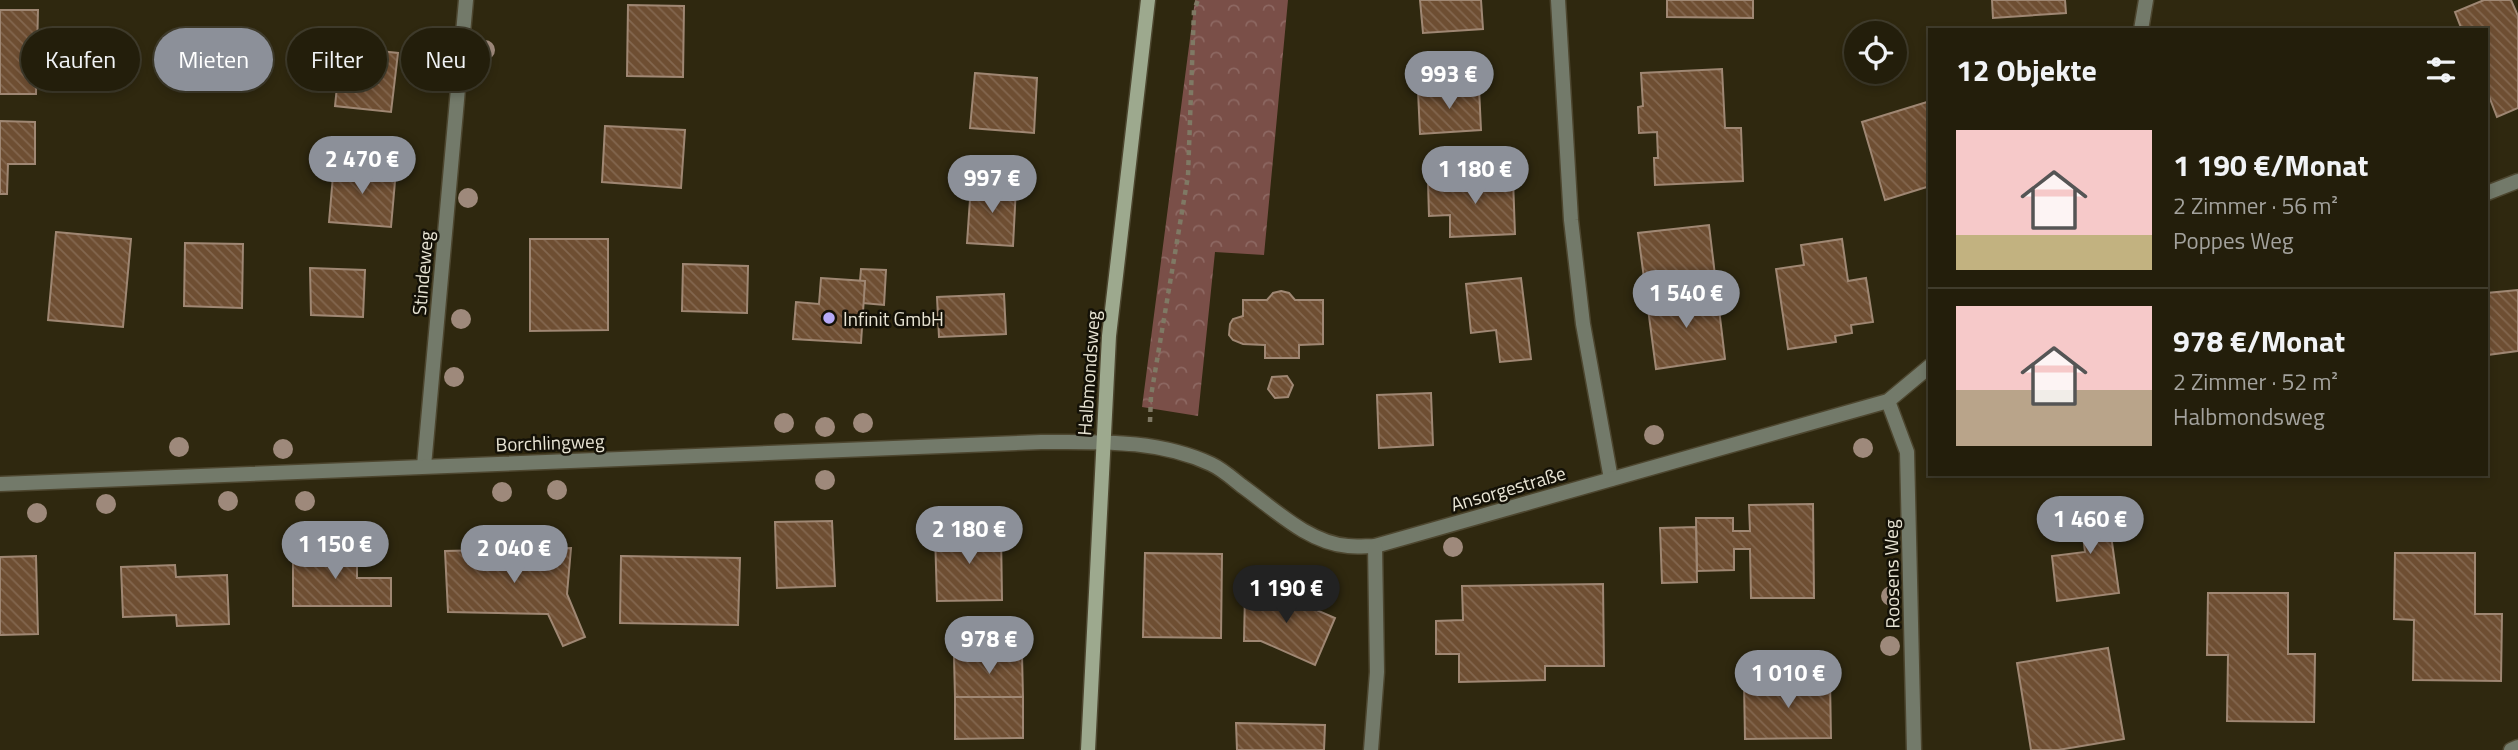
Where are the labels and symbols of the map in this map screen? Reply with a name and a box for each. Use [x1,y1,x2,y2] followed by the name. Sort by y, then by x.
[1400,52,1498,111] pin: 993 €
[297,136,427,196] pin: 2 470 €
[1410,146,1540,206] pin: 1 180 €
[943,156,1041,215] pin: 997 €
[404,229,440,316] street label: Stindeweg
[1621,270,1751,330] pin: 1 540 €
[843,304,944,333] place label: Infinit GmbH
[1069,309,1107,437] street label: Halbmondsweg
[821,310,837,326] marker: Infinit GmbH
[495,426,605,458] street label: Borchlingweg
[1447,458,1569,518] street label: Ansorgestraße
[2025,496,2155,556] pin: 1 460 €
[904,506,1034,566] pin: 2 180 €
[1876,519,1906,629] street label: Roosens Weg
[270,522,400,581] pin: 1 150 €
[449,526,579,585] pin: 2 040 €
[1221,566,1351,625] pin: 1 190 €
[940,616,1038,676] pin: 978 €
[1723,650,1853,710] pin: 1 010 €

